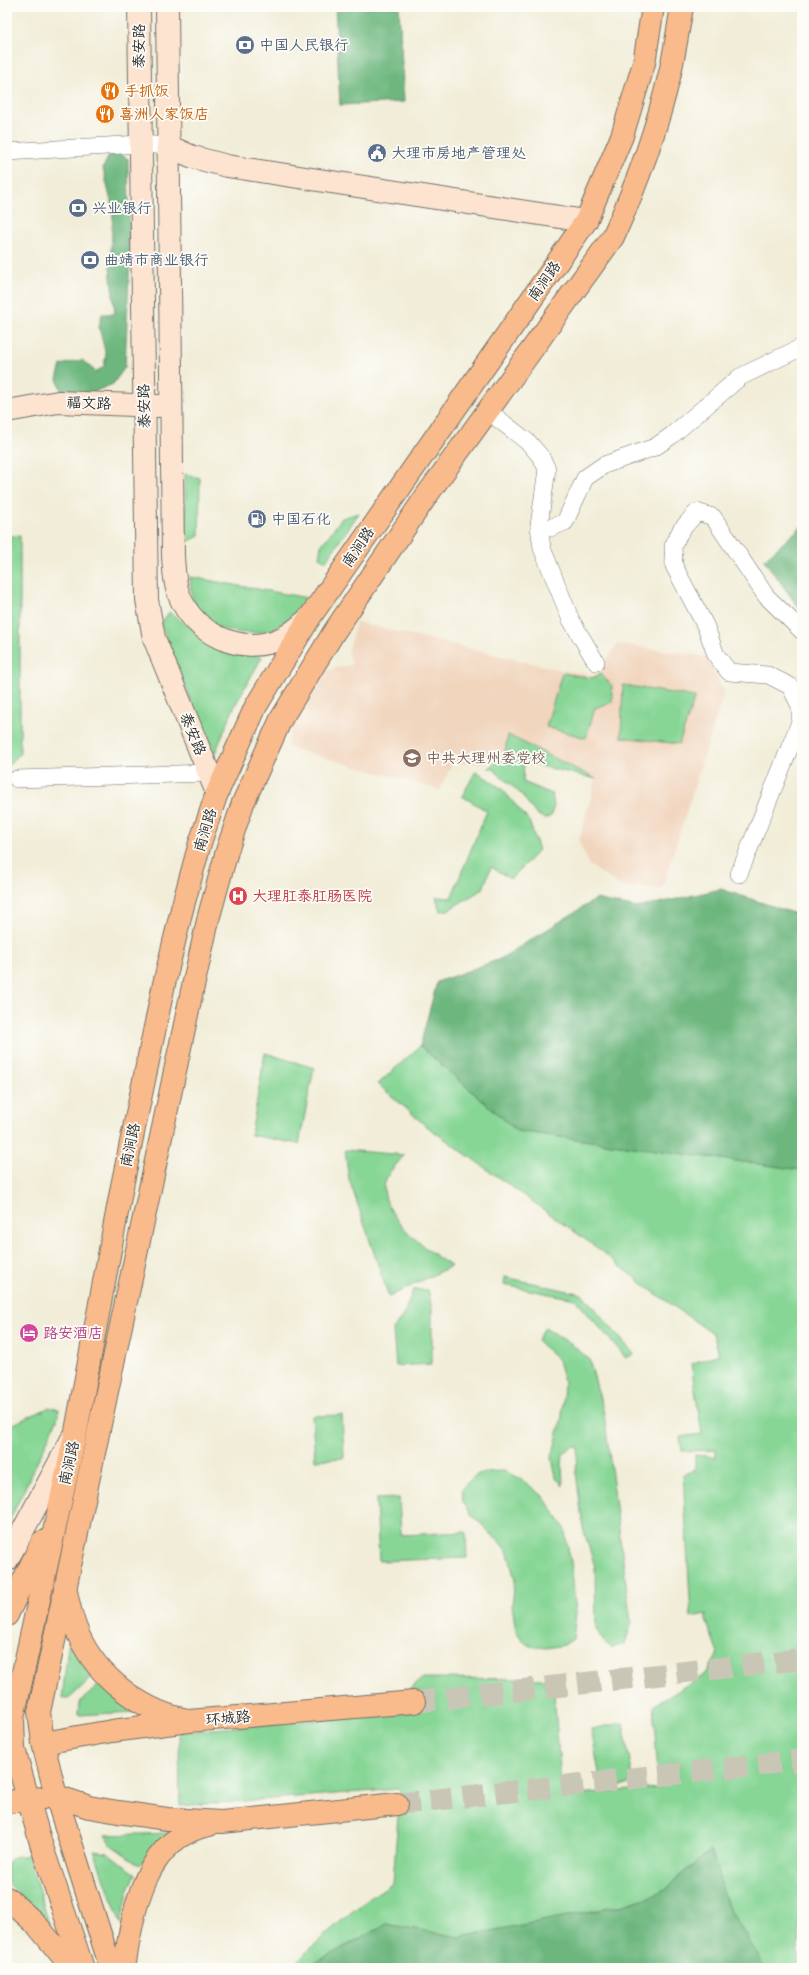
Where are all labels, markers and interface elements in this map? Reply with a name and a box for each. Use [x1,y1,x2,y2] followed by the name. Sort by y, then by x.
[130,23,148,69] street label: 泰安路
[234,34,256,56] bank icon: 中国人民银行
[259,36,349,54] place label: 中国人民银行
[99,80,121,102] restaurant icon: 手抓饭
[124,82,169,100] place label: 手抓饭
[94,103,116,125] restaurant icon: 喜洲人家饭店
[119,105,209,123] place label: 喜洲人家饭店
[366,142,388,164] public building icon: 大理市房地产管理处
[391,144,526,162] place label: 大理市房地产管理处
[67,197,89,219] bank icon: 兴业银行
[92,199,152,217] place label: 兴业银行
[79,249,101,271] bank icon: 曲靖市商业银行
[104,251,209,269] place label: 曲靖市商业银行
[524,257,564,305] street label: 南涧路
[135,383,153,429] street label: 泰安路
[66,393,112,413] street label: 福文路
[246,508,268,530] fuel station icon: 中国石化
[271,510,331,528] place label: 中国石化
[338,523,378,571] street label: 南涧路
[176,710,210,758] street label: 泰安路
[401,747,423,769] school or university icon: 中共大理州委党校
[426,749,546,767] place label: 中共大理州委党校
[190,806,220,854] street label: 南涧路
[227,885,249,907] hospital icon: 大理肛泰肛肠医院
[252,887,372,905] place label: 大理肛泰肛肠医院
[117,1121,143,1169] street label: 南涧路
[18,1322,40,1344] hotel icon: 路安酒店
[43,1324,103,1342] place label: 路安酒店
[55,1439,83,1487] street label: 南涧路
[205,1707,251,1729] street label: 环城路

